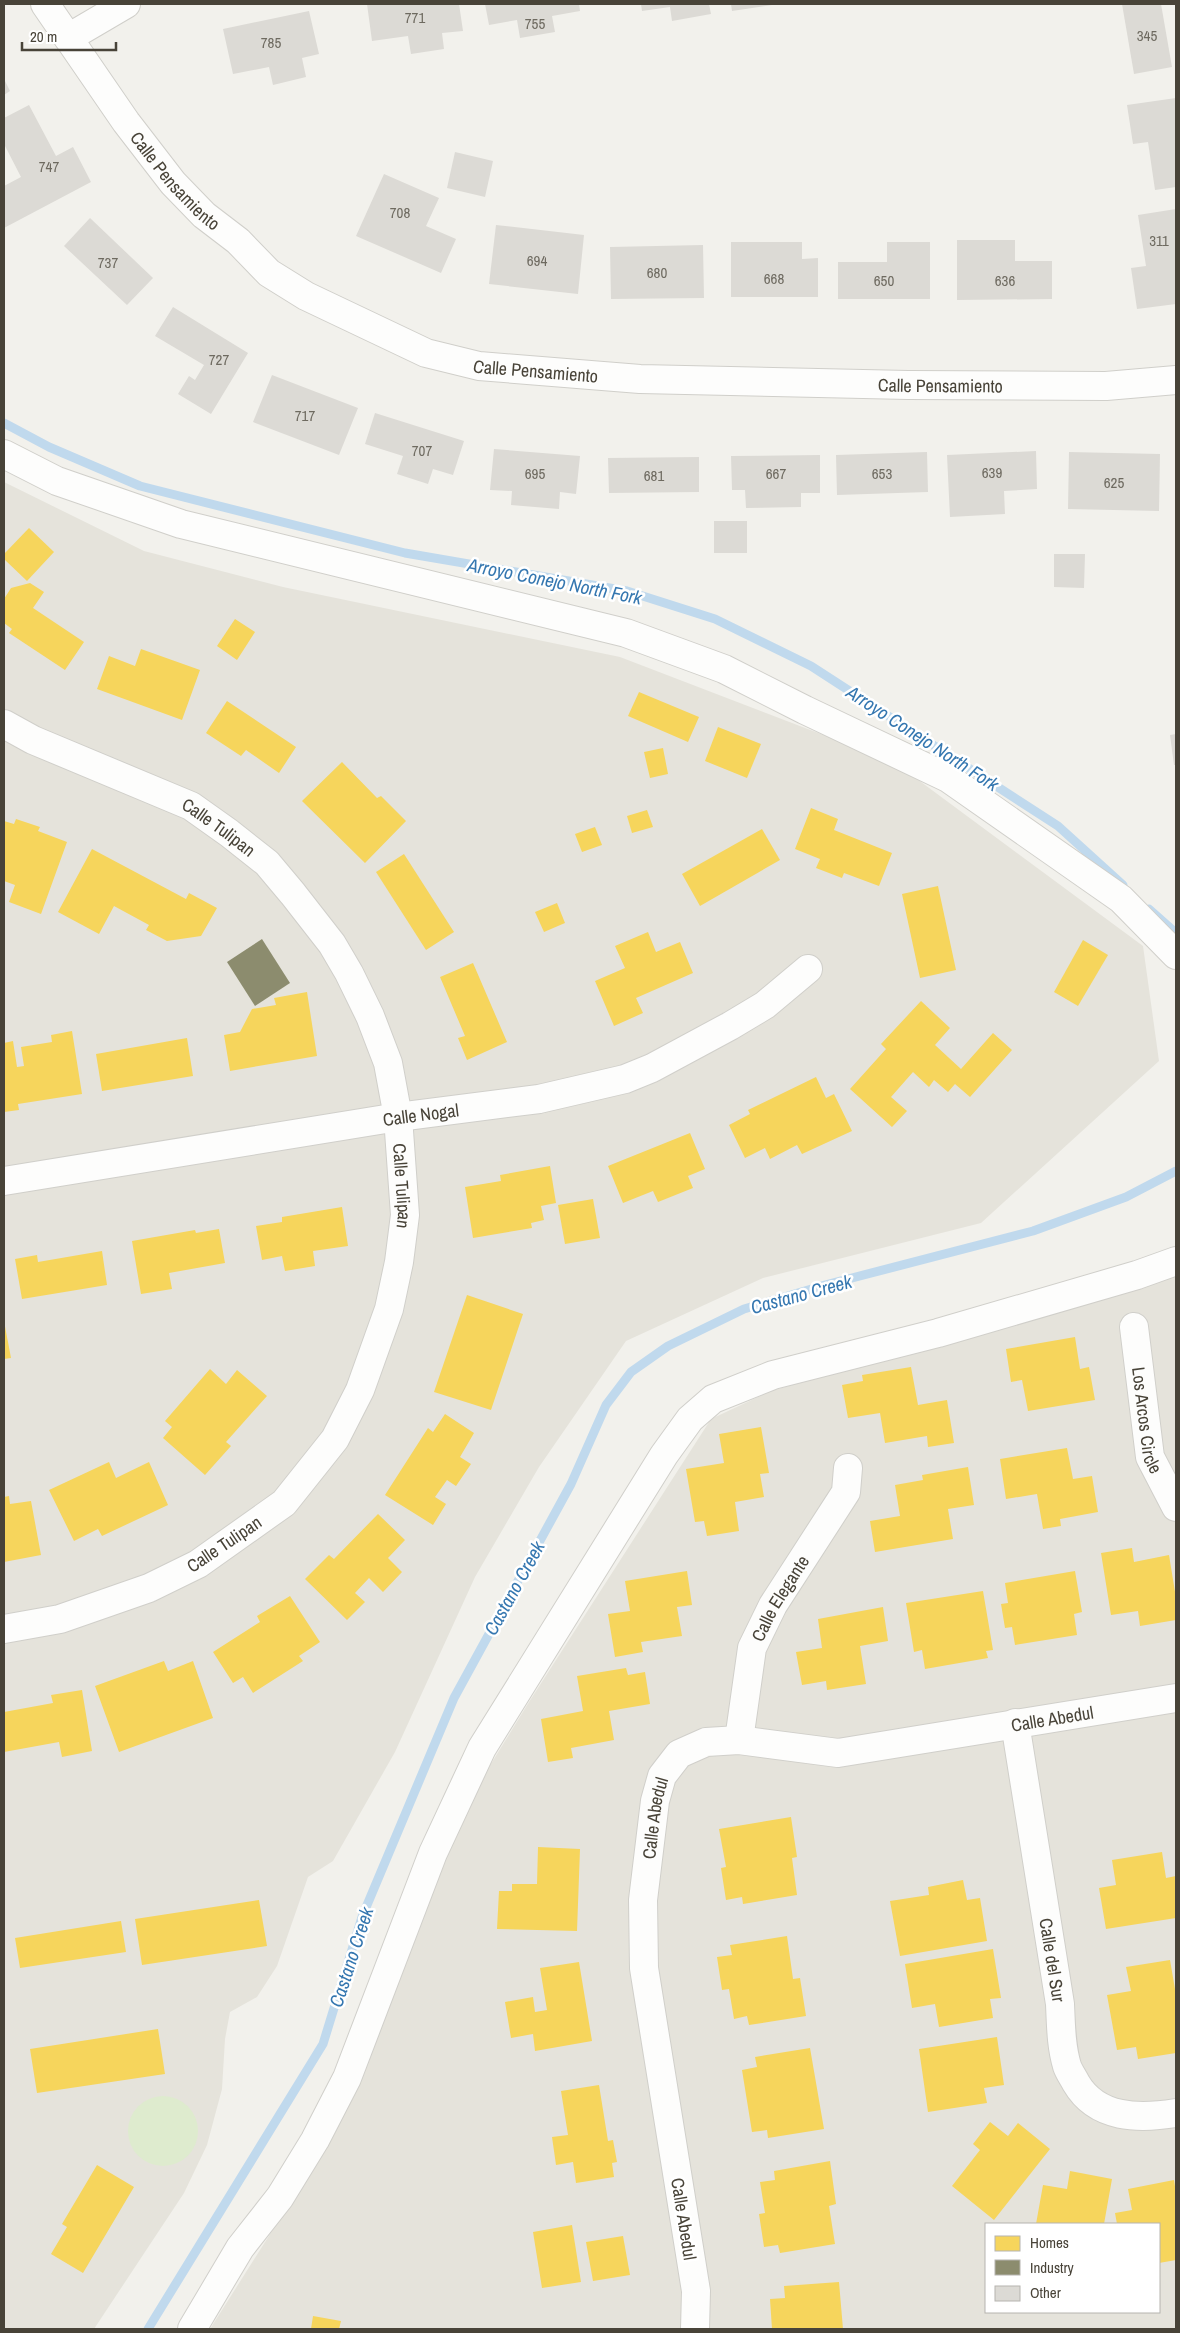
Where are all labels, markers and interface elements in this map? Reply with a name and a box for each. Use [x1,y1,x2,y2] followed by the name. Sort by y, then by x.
[405,7,425,28] house number: 771
[525,13,545,34] house number: 755
[22,20,116,52] scale bar
[1137,25,1157,46] house number: 345
[30,26,57,47] text: 20 m
[261,32,281,53] house number: 785
[125,126,226,236] street label: Calle Pensamiento
[39,156,59,177] house number: 747
[390,202,410,223] house number: 708
[1149,230,1169,251] house number: 311
[527,250,547,271] house number: 694
[98,252,118,273] house number: 737
[647,262,667,283] house number: 680
[764,268,784,289] house number: 668
[874,270,894,291] house number: 650
[995,270,1015,291] house number: 636
[209,349,229,370] house number: 727
[471,353,599,388] street label: Calle Pensamiento
[878,372,1003,398] street label: Calle Pensamiento
[295,405,315,426] house number: 717
[412,440,432,461] house number: 707
[982,462,1002,483] house number: 639
[525,463,545,484] house number: 695
[766,463,786,484] house number: 667
[872,463,892,484] house number: 653
[644,465,664,486] house number: 681
[1104,472,1124,493] house number: 625
[465,551,646,611] water label: Arroyo Conejo North Fork
[841,678,1005,798] water label: Arroyo Conejo North Fork
[179,791,261,862] street label: Calle Tulipan
[381,1097,460,1132] street label: Calle Nogal
[387,1142,418,1230] street label: Calle Tulipan
[747,1268,856,1320] water label: Castano Creek
[1127,1365,1169,1478] street label: Los Arcos Circle
[182,1510,266,1578] street label: Calle Tulipan
[477,1535,551,1640] water label: Castano Creek
[745,1550,815,1645] street label: Calle Elegante
[1009,1699,1095,1737] street label: Calle Abedul
[636,1774,674,1860] street label: Calle Abedul
[323,1902,380,2010] water label: Castano Creek
[1034,1916,1072,2004] street label: Calle del Sur
[665,2176,703,2262] street label: Calle Abedul
[985,2223,1160,2313] legend
[1030,2232,1069,2253] text: Homes
[1030,2257,1075,2278] text: Industry
[1030,2282,1061,2303] text: Other

